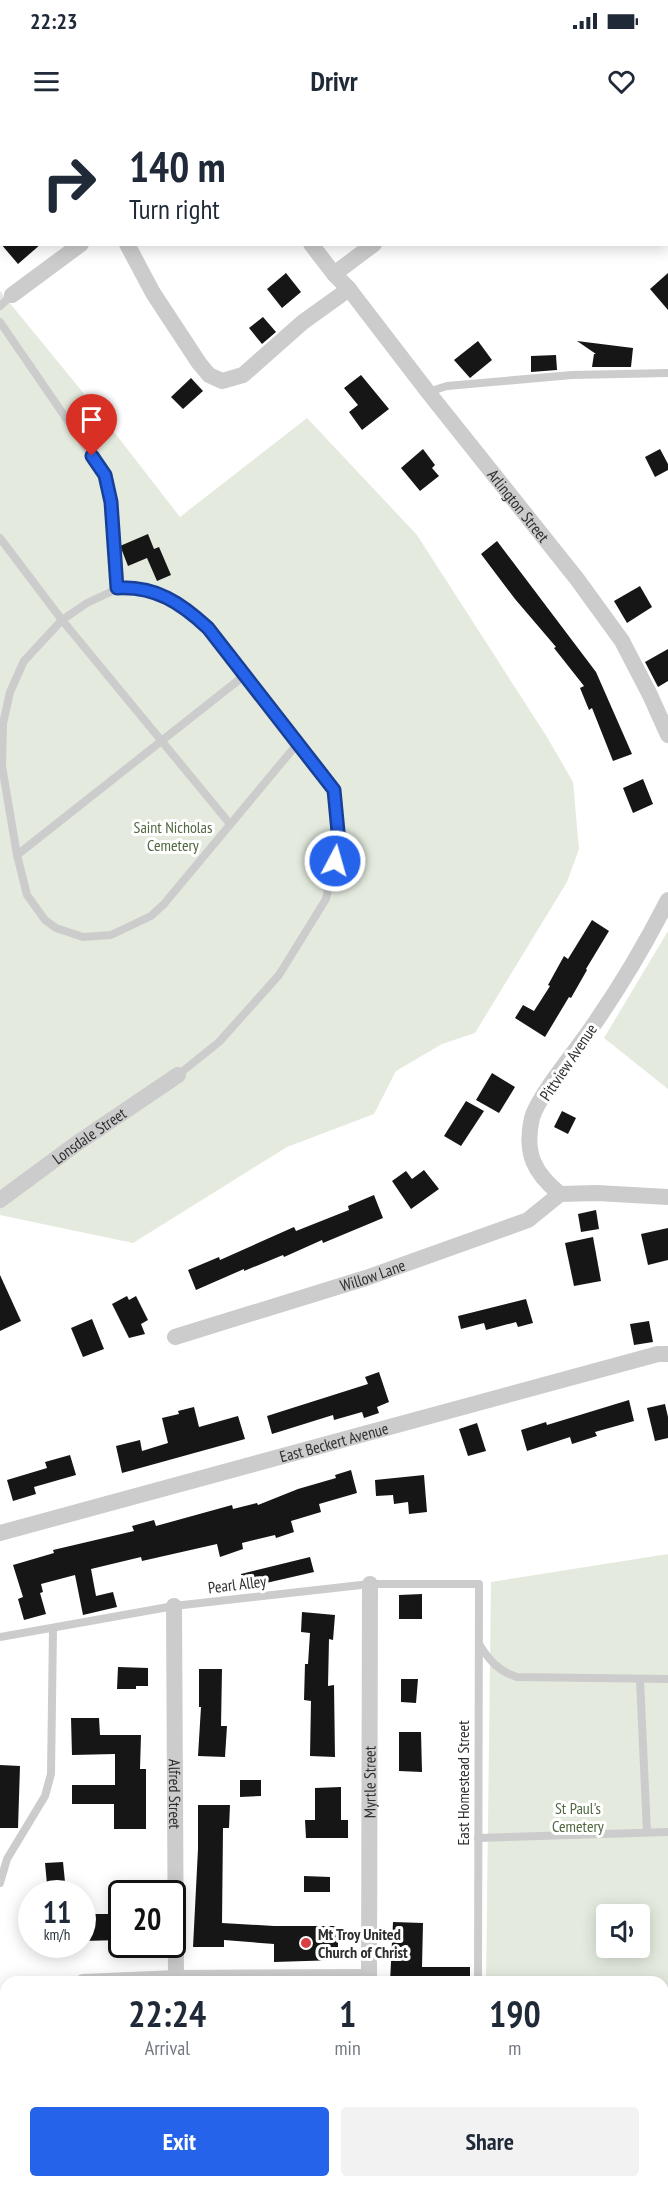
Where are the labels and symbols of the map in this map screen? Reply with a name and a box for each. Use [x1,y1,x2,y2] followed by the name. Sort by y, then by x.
[66,394,117,456] pin
[483,465,554,547] street label: Arlington Street
[134,817,212,855] park label: Saint Nicholas Cemetery
[303,829,367,893] position arrow
[535,1020,601,1104] street label: Pittview Avenue
[48,1103,130,1168] street label: Lonsdale Street
[338,1255,408,1295] street label: Willow Lane
[277,1418,390,1466] street label: East Beckert Avenue
[207,1571,267,1597] street label: Pearl Alley
[453,1720,473,1846] street label: East Homestead Street
[359,1745,380,1818] street label: Myrtle Street
[165,1759,185,1830] street label: Alfred Street
[552,1798,604,1836] park label: St Paul's Cemetery
[108,1880,186,1958] speed limit sign: 20
[318,1924,408,1962] place label: Mt Troy United Church of Christ
[299,1936,313,1950] marker: Mt Troy United Church of Christ

